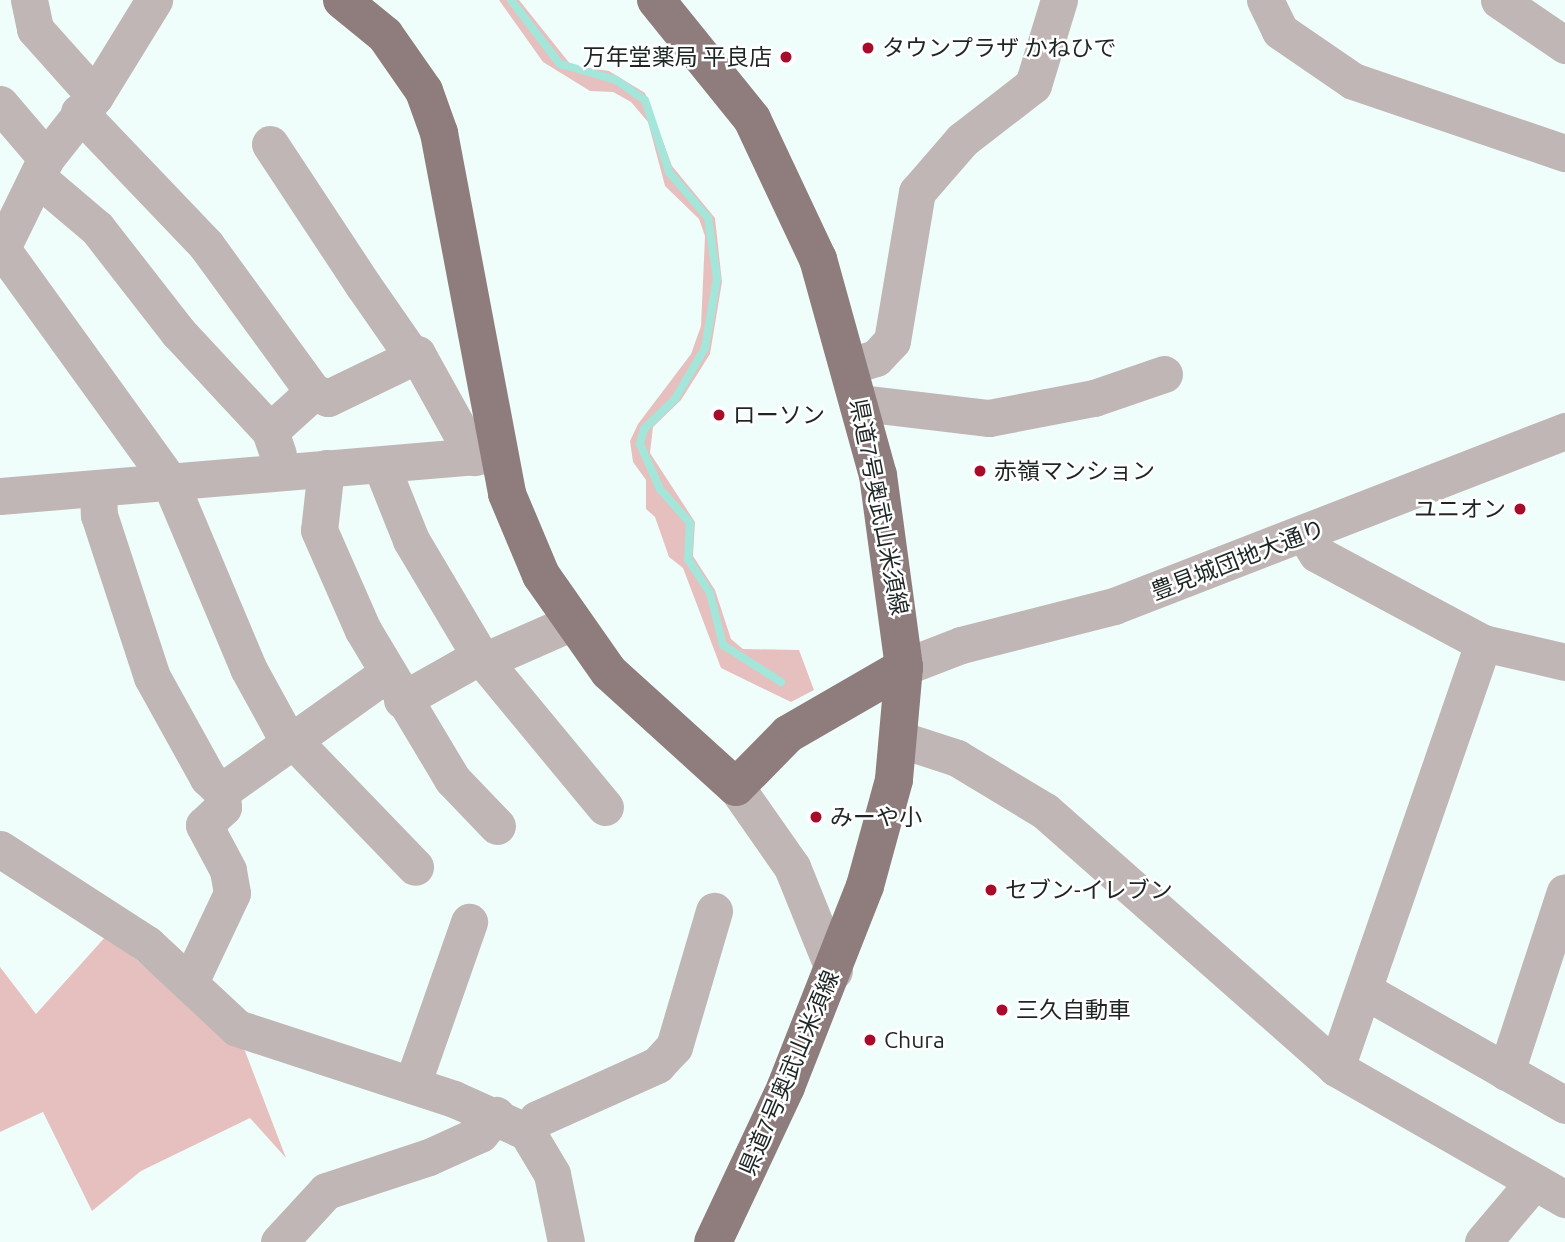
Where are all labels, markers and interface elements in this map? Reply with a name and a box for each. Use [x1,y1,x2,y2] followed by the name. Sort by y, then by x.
[882,34,1117,62] place label: タウンプラザ かねひで
[860,40,876,56] marker: タウンプラザ かねひで
[583,43,772,71] place label: 万年堂薬局 平良店
[778,49,794,65] marker: 万年堂薬局 平良店
[844,396,914,618] street label: 県道7号奥武山米須線
[733,401,825,429] place label: ローソン
[711,407,727,423] marker: ローソン
[994,457,1155,485] place label: 赤嶺マンション
[972,463,988,479] marker: 赤嶺マンション
[1414,495,1506,523] place label: ユニオン
[1512,501,1528,517] marker: ユニオン
[1147,514,1329,606] street label: 豊見城団地大通り
[830,803,922,831] place label: みーや小
[808,809,824,825] marker: みーや小
[1005,876,1173,904] place label: セブン-イレブン
[983,882,999,898] marker: セブン-イレブン
[733,966,845,1180] street label: 県道7号奥武山米須線
[1016,996,1131,1024] place label: 三久自動車
[994,1002,1010,1018] marker: 三久自動車
[884,1026,945,1054] place label: Chura
[862,1032,878,1048] marker: Chura

